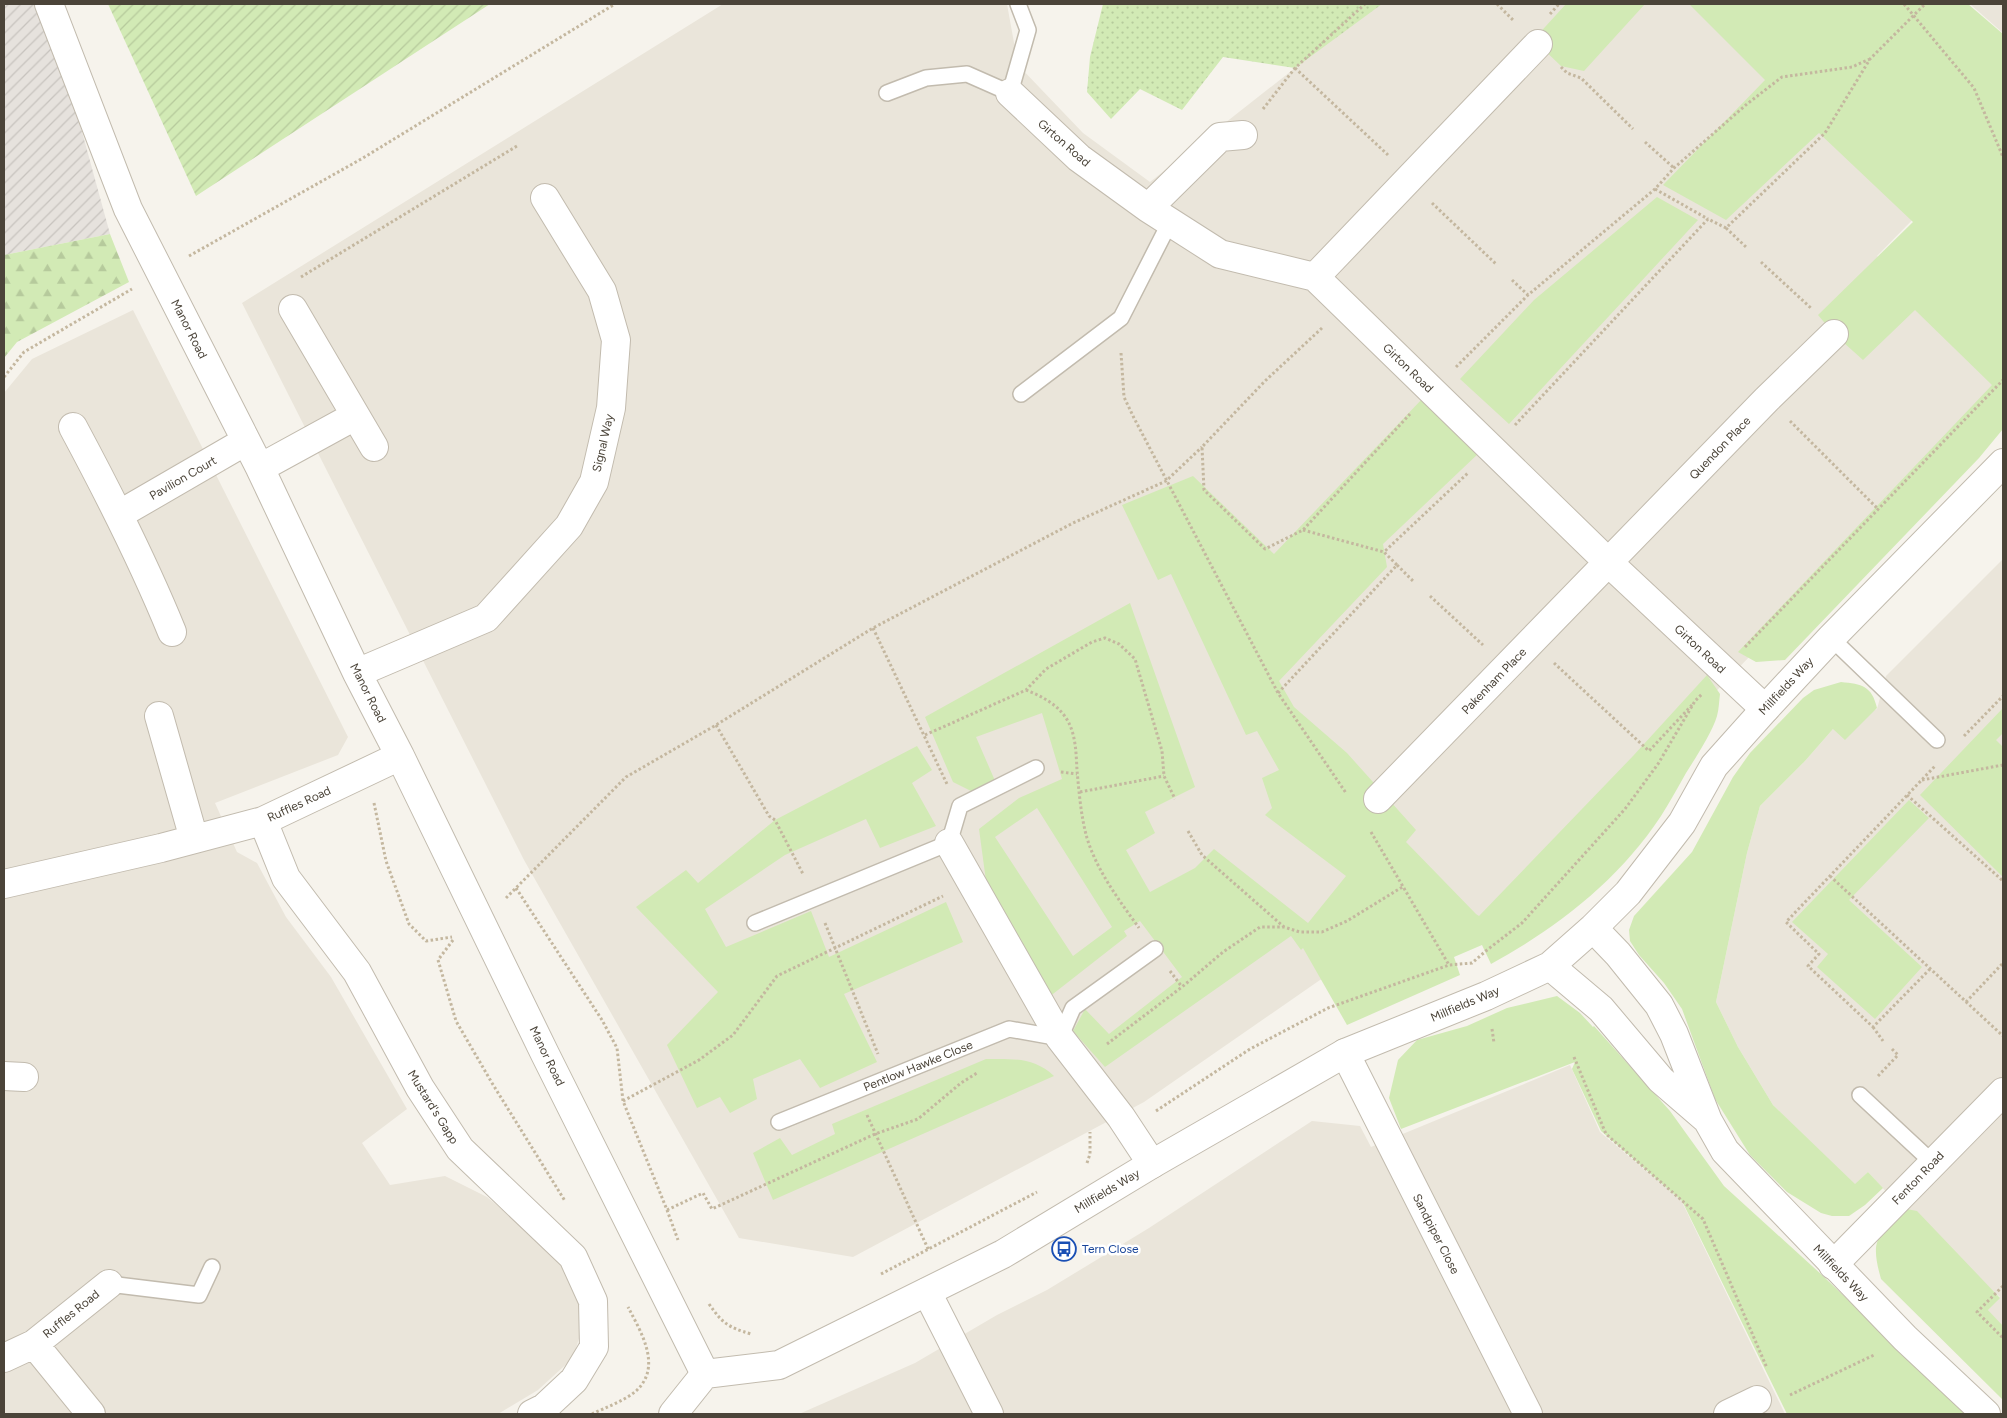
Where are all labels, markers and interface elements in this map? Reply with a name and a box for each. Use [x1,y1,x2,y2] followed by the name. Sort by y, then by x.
[1035,116,1093,170] street label: Girton Road
[168,297,210,361] street label: Manor Road
[1380,340,1436,396] street label: Girton Road
[590,412,617,473] street label: Signal Way
[1687,413,1754,482] street label: Quendon Place
[147,453,219,503] street label: Pavilion Court
[1672,622,1728,676] street label: Girton Road
[1459,645,1529,717] street label: Pakenham Place
[1756,654,1817,718] street label: Millfields Way
[347,661,389,725] street label: Manor Road
[265,783,333,825] street label: Ruffles Road
[1428,983,1502,1025] street label: Millfields Way
[527,1024,567,1088] street label: Manor Road
[861,1038,975,1094] street label: Pentlow Hawke Close
[405,1067,461,1147] street label: Mustard's Gapp
[1889,1149,1947,1207] street label: Fenton Road
[1072,1166,1143,1216] street label: Millfields Way
[1410,1192,1462,1277] street label: Sandpiper Close
[1051,1236,1077,1262] bus stop icon: Tern Close
[1082,1242,1139,1256] place label: Tern Close
[1810,1242,1872,1305] street label: Millfields Way
[40,1287,102,1341] street label: Ruffles Road

